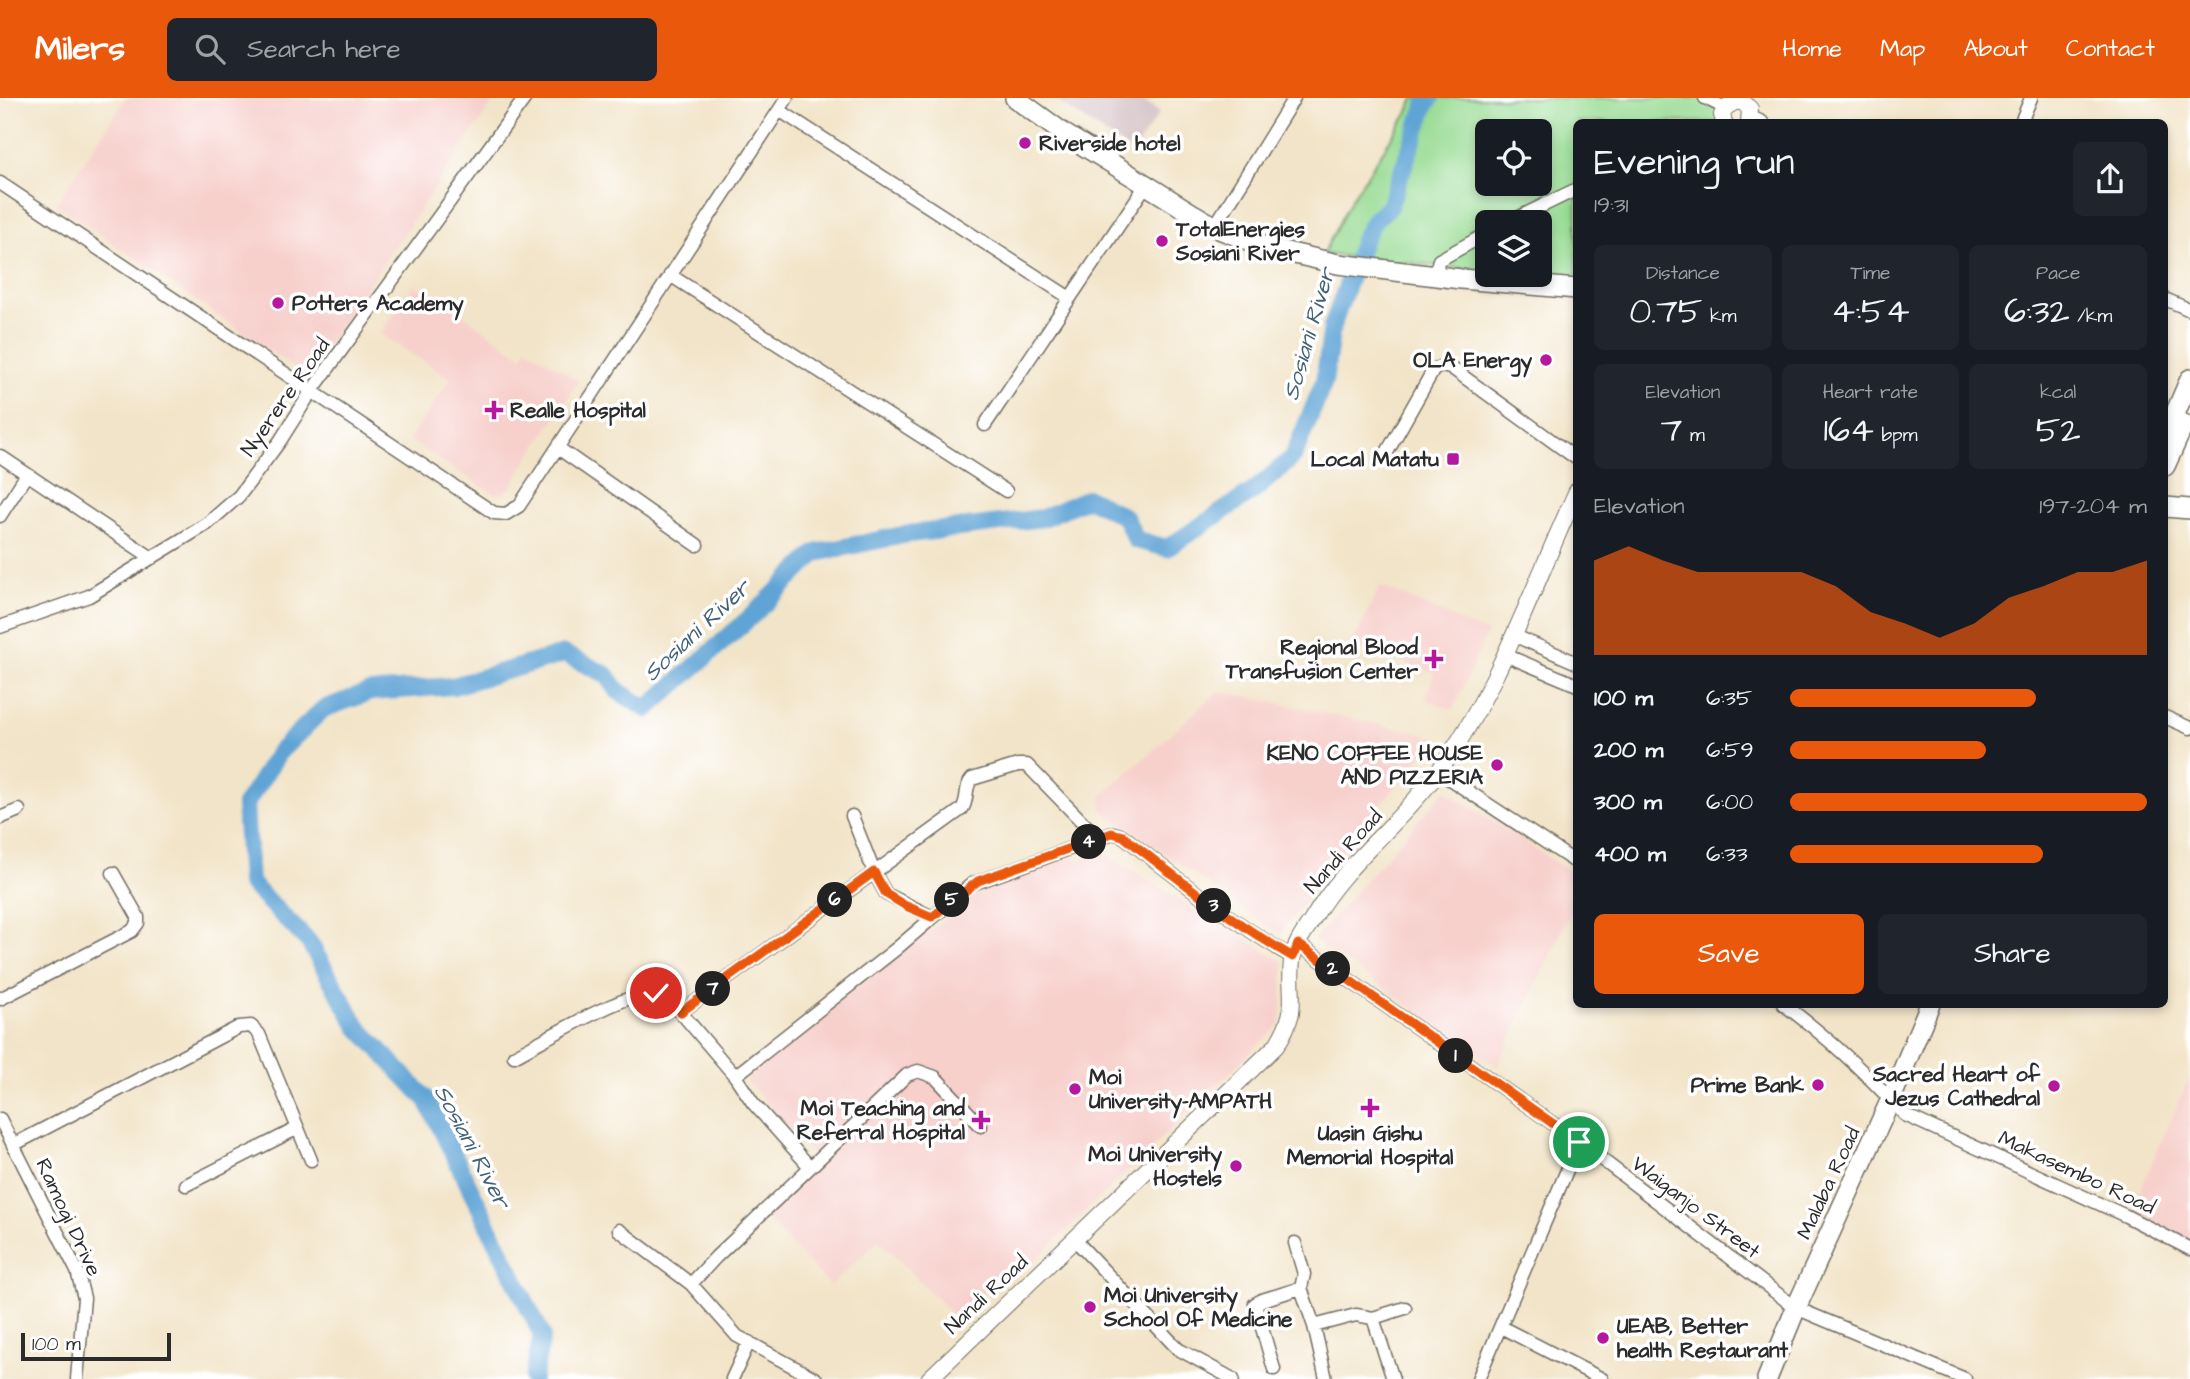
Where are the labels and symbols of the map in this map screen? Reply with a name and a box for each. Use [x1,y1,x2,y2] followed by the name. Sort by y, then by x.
[1039,129,1181,158] place label: Riverside hotel
[1017,135,1033,151] marker: Riverside hotel
[1175,215,1306,268] place label: TotalEnergies Sosiani River
[1154,233,1170,249] marker: TotalEnergies Sosiani River
[1275,262,1344,404] water label: Sosiani River
[292,289,464,321] place label: Potters Academy
[270,295,286,311] marker: Potters Academy
[234,332,339,464] street label: Nyerere Road
[1413,346,1532,378] place label: OLA Energy
[1538,352,1554,368] marker: OLA Energy
[510,396,647,426] place label: Realle Hospital
[484,400,504,420] marker: Realle Hospital
[1311,445,1439,474] place label: Local Matatu
[1445,451,1461,467] marker: Local Matatu
[636,571,759,689] water label: Sosiani River
[1225,633,1418,686] place label: Regional Blood Transfusion Center
[1424,649,1444,669] marker: Regional Blood Transfusion Center
[1266,739,1484,792] place label: KENO COFFEE HOUSE AND PIZZERIA
[1489,757,1505,773] marker: KENO COFFEE HOUSE AND PIZZERIA
[1297,802,1389,900] street label: Nandi Road
[1072,824,1106,860] pin: 4
[818,882,852,918] pin: 6
[934,882,970,918] pin: 5
[1196,888,1232,924] pin: 3
[1316,952,1350,986] pin: 2
[626,963,686,1023] pin
[696,972,730,1006] pin: 7
[1438,1038,1474,1074] pin: 1
[1872,1060,2041,1113] place label: Sacred Heart of Jezus Cathedral
[1089,1063,1272,1119] place label: Moi University-AMPATH
[1691,1071,1804,1100] place label: Prime Bank
[1810,1077,1826,1093] marker: Prime Bank
[2046,1078,2062,1094] marker: Sacred Heart of Jezus Cathedral
[426,1079,519,1216] water label: Sosiani River
[1067,1081,1083,1097] marker: Moi University-AMPATH
[797,1094,966,1148] place label: Moi Teaching and Referral Hospital
[1360,1098,1380,1118] marker: Uasin Gishu Memorial Hospital
[971,1110,991,1130] marker: Moi Teaching and Referral Hospital
[1549,1112,1609,1172] pin
[1287,1119,1454,1173] place label: Uasin Gishu Memorial Hospital
[1790,1122,1867,1244] street label: Malaba Road
[1994,1123,2160,1222] street label: Makasembo Road
[1088,1140,1222,1193] place label: Moi University Hostels
[1624,1149,1766,1267] street label: Waiganjo Street
[27,1154,108,1282] street label: Ramogi Drive
[1228,1158,1244,1174] marker: Moi University Hostels
[938,1248,1035,1341] street label: Nandi Road
[1103,1281,1293,1334] place label: Moi University School Of Medicine
[1082,1299,1098,1315] marker: Moi University School Of Medicine
[1617,1312,1789,1365] place label: UEAB, Better health Restaurant
[21,1330,172,1362] scale bar
[1595,1330,1611,1346] marker: UEAB, Better health Restaurant

